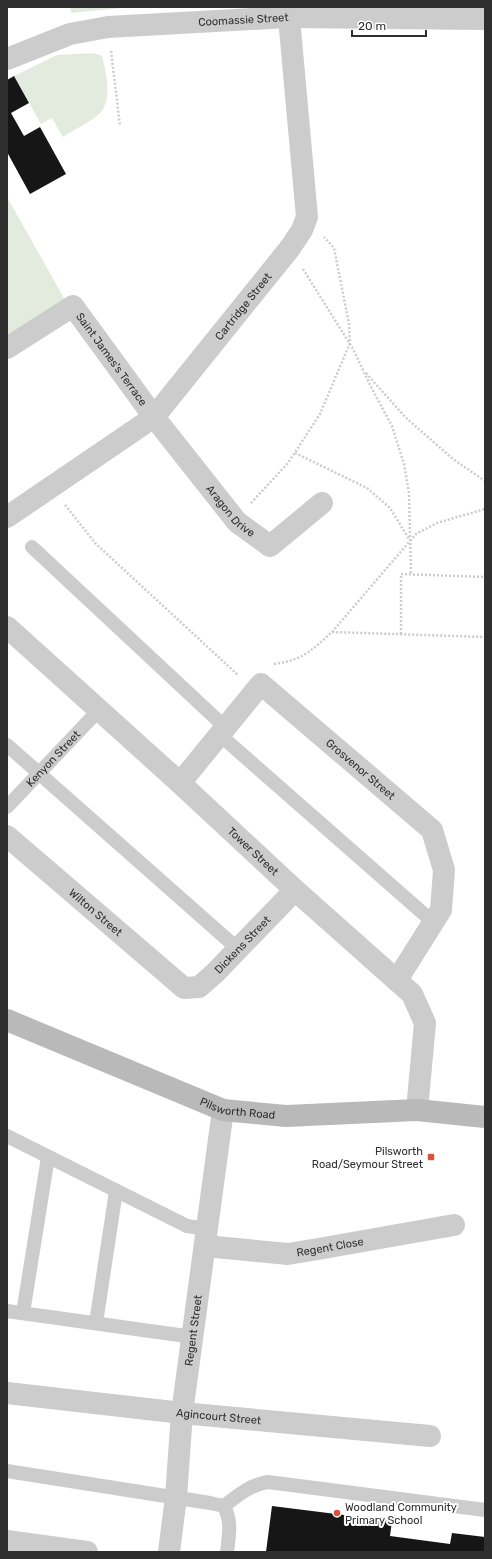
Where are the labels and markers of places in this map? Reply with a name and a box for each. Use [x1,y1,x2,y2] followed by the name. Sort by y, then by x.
[312,1145,424,1171] place label: Pilsworth Road/Seymour Street
[426,1152,436,1162] marker: Pilsworth Road/Seymour Street
[345,1501,457,1527] place label: Woodland Community Primary School
[332,1508,342,1518] marker: Woodland Community Primary School

